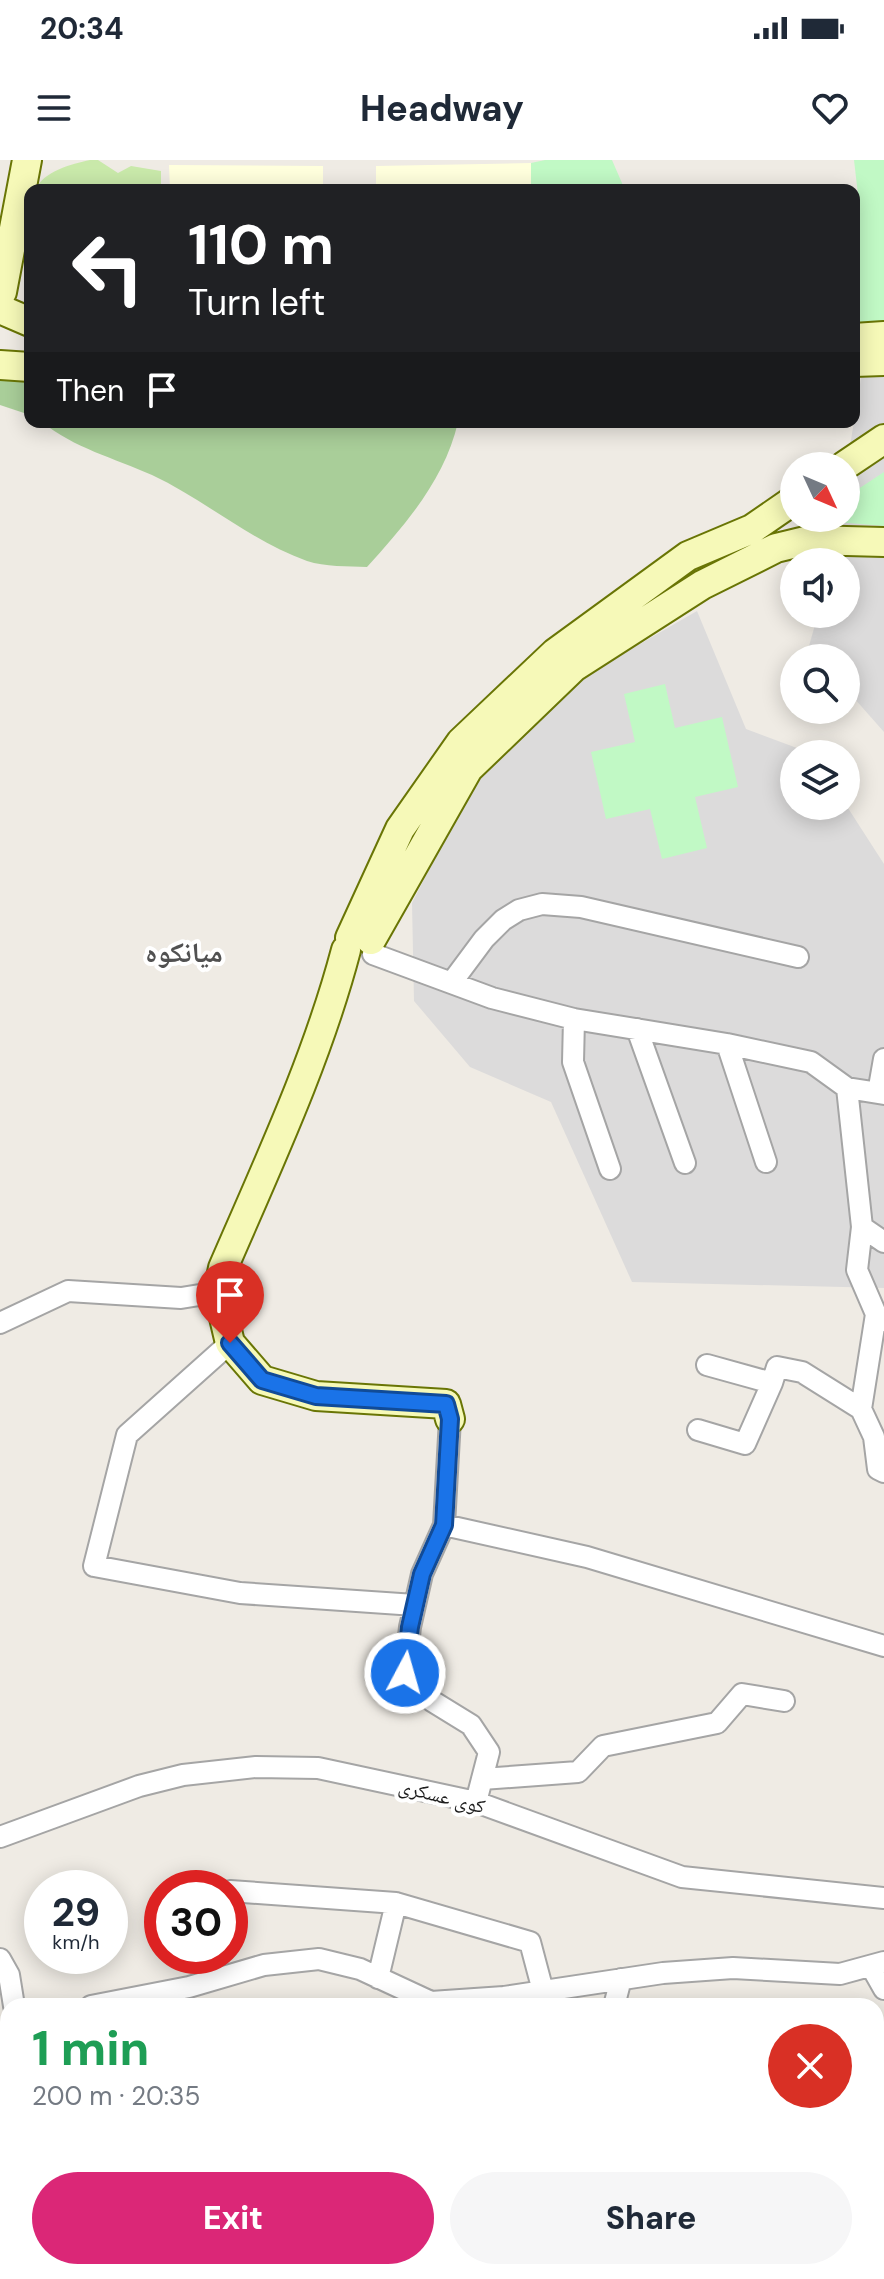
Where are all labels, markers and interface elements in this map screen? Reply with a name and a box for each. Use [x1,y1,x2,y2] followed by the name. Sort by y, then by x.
[40,9,124,48] text: 20:34
[360,85,524,132] text: Headway
[32,86,76,130] icon: menu
[808,86,852,130] icon: heart
[188,208,334,281] text: 110 m
[56,216,160,320] icon: left
[188,279,325,326] text: Turn left
[140,368,184,412] icon: arrive
[56,371,124,410] text: Then
[780,452,860,532] north arrow
[780,452,860,820] map controls
[780,548,860,628] button: sound
[780,644,860,724] button: search
[780,740,860,820] button: layers
[145,934,223,971] district label: میانکوه
[196,1261,264,1343] pin
[208,1273,252,1317] icon: arrive
[363,1631,447,1715] position arrow
[396,1773,488,1819] street label: کوی عسکری
[144,1870,248,1974] speed limit sign: 30
[52,1886,100,1938] text: 29
[52,1929,100,1955] text: km/h
[32,2017,149,2080] text: 1 min
[768,2024,852,2108] button: close
[32,2079,200,2113] text: 200 m · 20:35
[32,2172,434,2264] button: Exit
[450,2172,852,2264] button: Share

